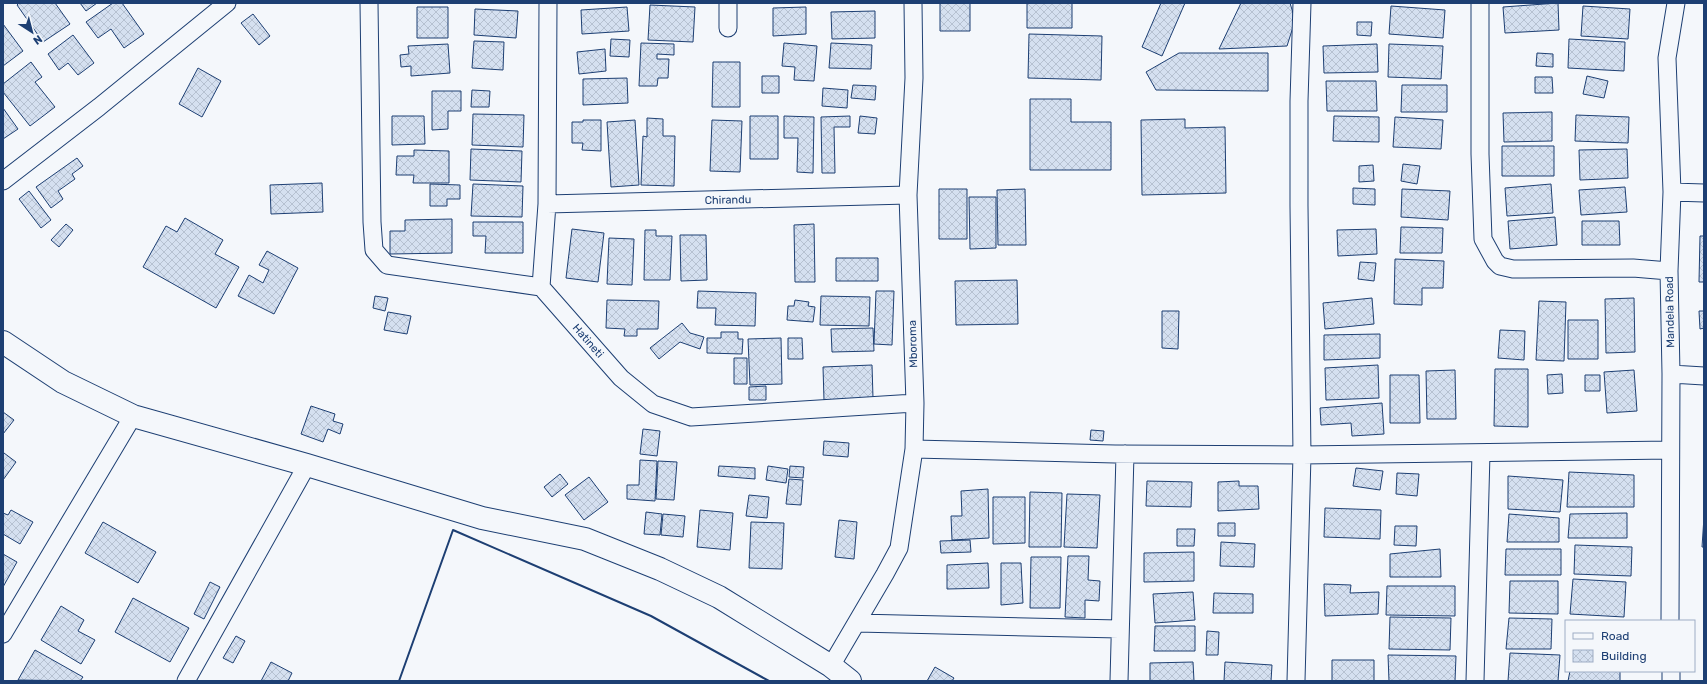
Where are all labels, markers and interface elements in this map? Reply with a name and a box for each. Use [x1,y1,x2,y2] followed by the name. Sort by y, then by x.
[12,12,52,52] north arrow
[30,32,45,47] text: N
[705,193,751,207] street label: Chirandu
[1663,276,1677,348] street label: Mandela Road
[906,320,920,368] street label: Mboroma
[570,321,606,361] street label: Hatineti
[1565,620,1695,672] legend
[1601,629,1629,643] text: Road
[1601,649,1647,663] text: Building

